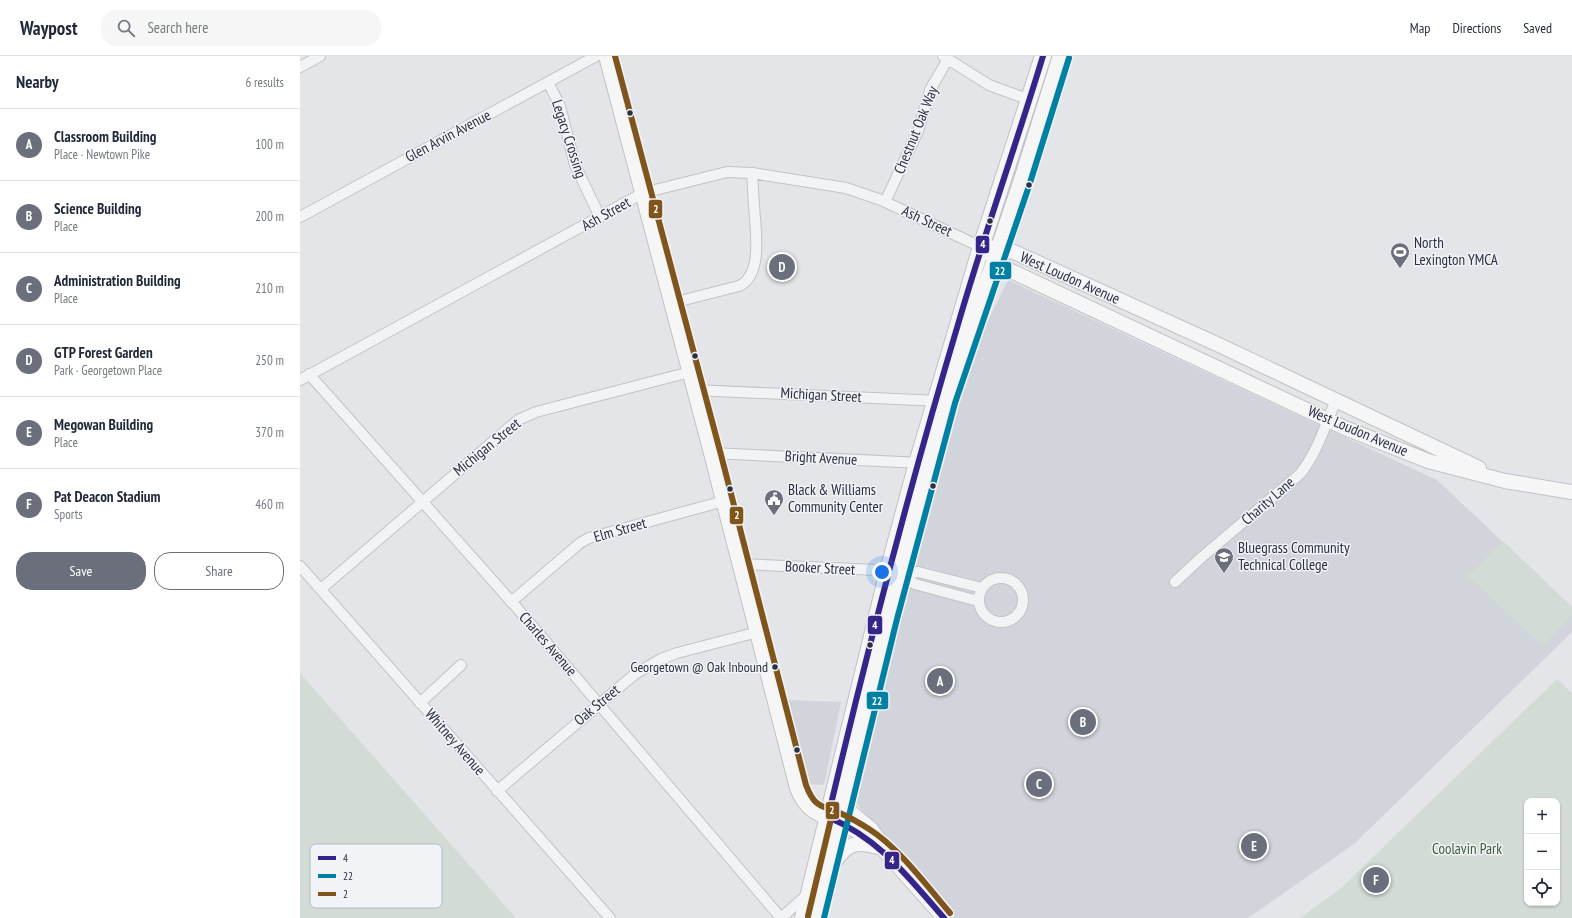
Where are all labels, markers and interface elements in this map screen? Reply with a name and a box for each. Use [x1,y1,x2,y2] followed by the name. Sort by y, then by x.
[101,10,381,46] search box
[20,16,77,40] text: Waypost
[115,17,137,39] icon: search
[147,18,208,37] text: Search here
[1410,19,1430,37] text: Map
[1452,19,1501,37] text: Directions
[1523,19,1552,37] text: Saved
[16,71,59,93] text: Nearby
[245,74,284,91] text: 6 results
[889,83,942,177] street label: Chestnut Oak Way
[548,97,591,180] street label: Legacy Crossing
[402,105,494,166] street label: Glen Arvin Avenue
[625,108,635,118] unlabelled marker
[54,127,156,146] text: Classroom Building
[26,136,32,153] text: A
[255,136,284,153] text: 100 m
[54,146,150,163] text: Place · Newtown Pike
[1024,180,1034,190] unlabelled marker
[578,192,634,235] street label: Ash Street
[54,199,141,218] text: Science Building
[648,199,663,219] line badge: 2
[899,201,955,240] street label: Ash Street
[653,202,659,216] text: 2
[26,208,32,225] text: B
[255,208,284,225] text: 200 m
[985,216,995,226] unlabelled marker
[54,218,78,235] text: Place
[1414,233,1499,269] place label: North Lexington YMCA
[975,235,990,254] line badge: 4
[980,237,986,251] text: 4
[1389,241,1411,269] sports icon: North Lexington YMCA
[1017,247,1123,308] street label: West Loudon Avenue
[769,252,795,282] pin: D
[989,261,1012,280] line badge: 22
[995,264,1005,278] text: 22
[54,271,181,290] text: Administration Building
[26,280,32,297] text: C
[255,280,284,297] text: 210 m
[54,290,78,307] text: Place
[54,343,153,362] text: GTP Forest Garden
[690,351,700,361] unlabelled marker
[26,352,32,369] text: D
[255,352,284,369] text: 250 m
[54,362,162,379] text: Park · Georgetown Place
[780,383,862,406] street label: Michigan Street
[1305,401,1411,460] street label: West Loudon Avenue
[449,414,524,480] street label: Michigan Street
[54,415,153,434] text: Megowan Building
[26,424,32,441] text: E
[255,424,284,441] text: 370 m
[54,434,78,451] text: Place
[784,446,858,469] street label: Bright Avenue
[1237,472,1298,529] street label: Charity Lane
[788,480,884,516] place label: Black & Williams Community Center
[928,481,938,491] unlabelled marker
[725,484,735,494] unlabelled marker
[54,487,160,506] text: Pat Deacon Stadium
[763,488,785,516] public building icon: Black & Williams Community Center
[26,496,32,513] text: F
[255,496,284,513] text: 460 m
[54,506,83,523] text: Sports
[729,506,744,525] line badge: 2
[734,508,740,522] text: 2
[591,513,648,546] street label: Elm Street
[1238,538,1350,574] place label: Bluegrass Community Technical College
[1213,546,1235,574] school or university icon: Bluegrass Community Technical College
[16,552,146,590] button: Save
[154,552,284,590] button: Share
[784,556,856,579] street label: Booker Street
[872,562,892,582] your location
[515,608,581,680] street label: Charles Avenue
[867,615,883,635] line badge: 4
[872,618,878,632] text: 4
[865,640,875,650] unlabelled marker
[631,658,768,676] place label: Georgetown @ Oak Inbound
[770,662,780,672] marker: Georgetown @ Oak Inbound
[927,666,953,696] pin: A
[570,680,623,729] street label: Oak Street
[866,691,889,710] line badge: 22
[872,694,882,708] text: 22
[421,704,490,779] street label: Whitney Avenue
[1070,707,1096,737] pin: B
[792,745,802,755] unlabelled marker
[1026,769,1052,799] pin: C
[1524,798,1560,906] map controls
[1524,798,1560,834] button: +
[825,801,840,820] line badge: 2
[829,803,835,817] text: 2
[1241,831,1267,861] pin: E
[1524,834,1560,870] button: −
[1432,839,1502,858] park label: Coolavin Park
[310,844,442,908] legend
[343,851,348,865] text: 4
[884,851,900,870] line badge: 4
[889,853,895,867] text: 4
[1363,865,1389,895] pin: F
[343,869,353,883] text: 22
[1524,870,1560,906] button: locate
[343,887,348,901] text: 2

